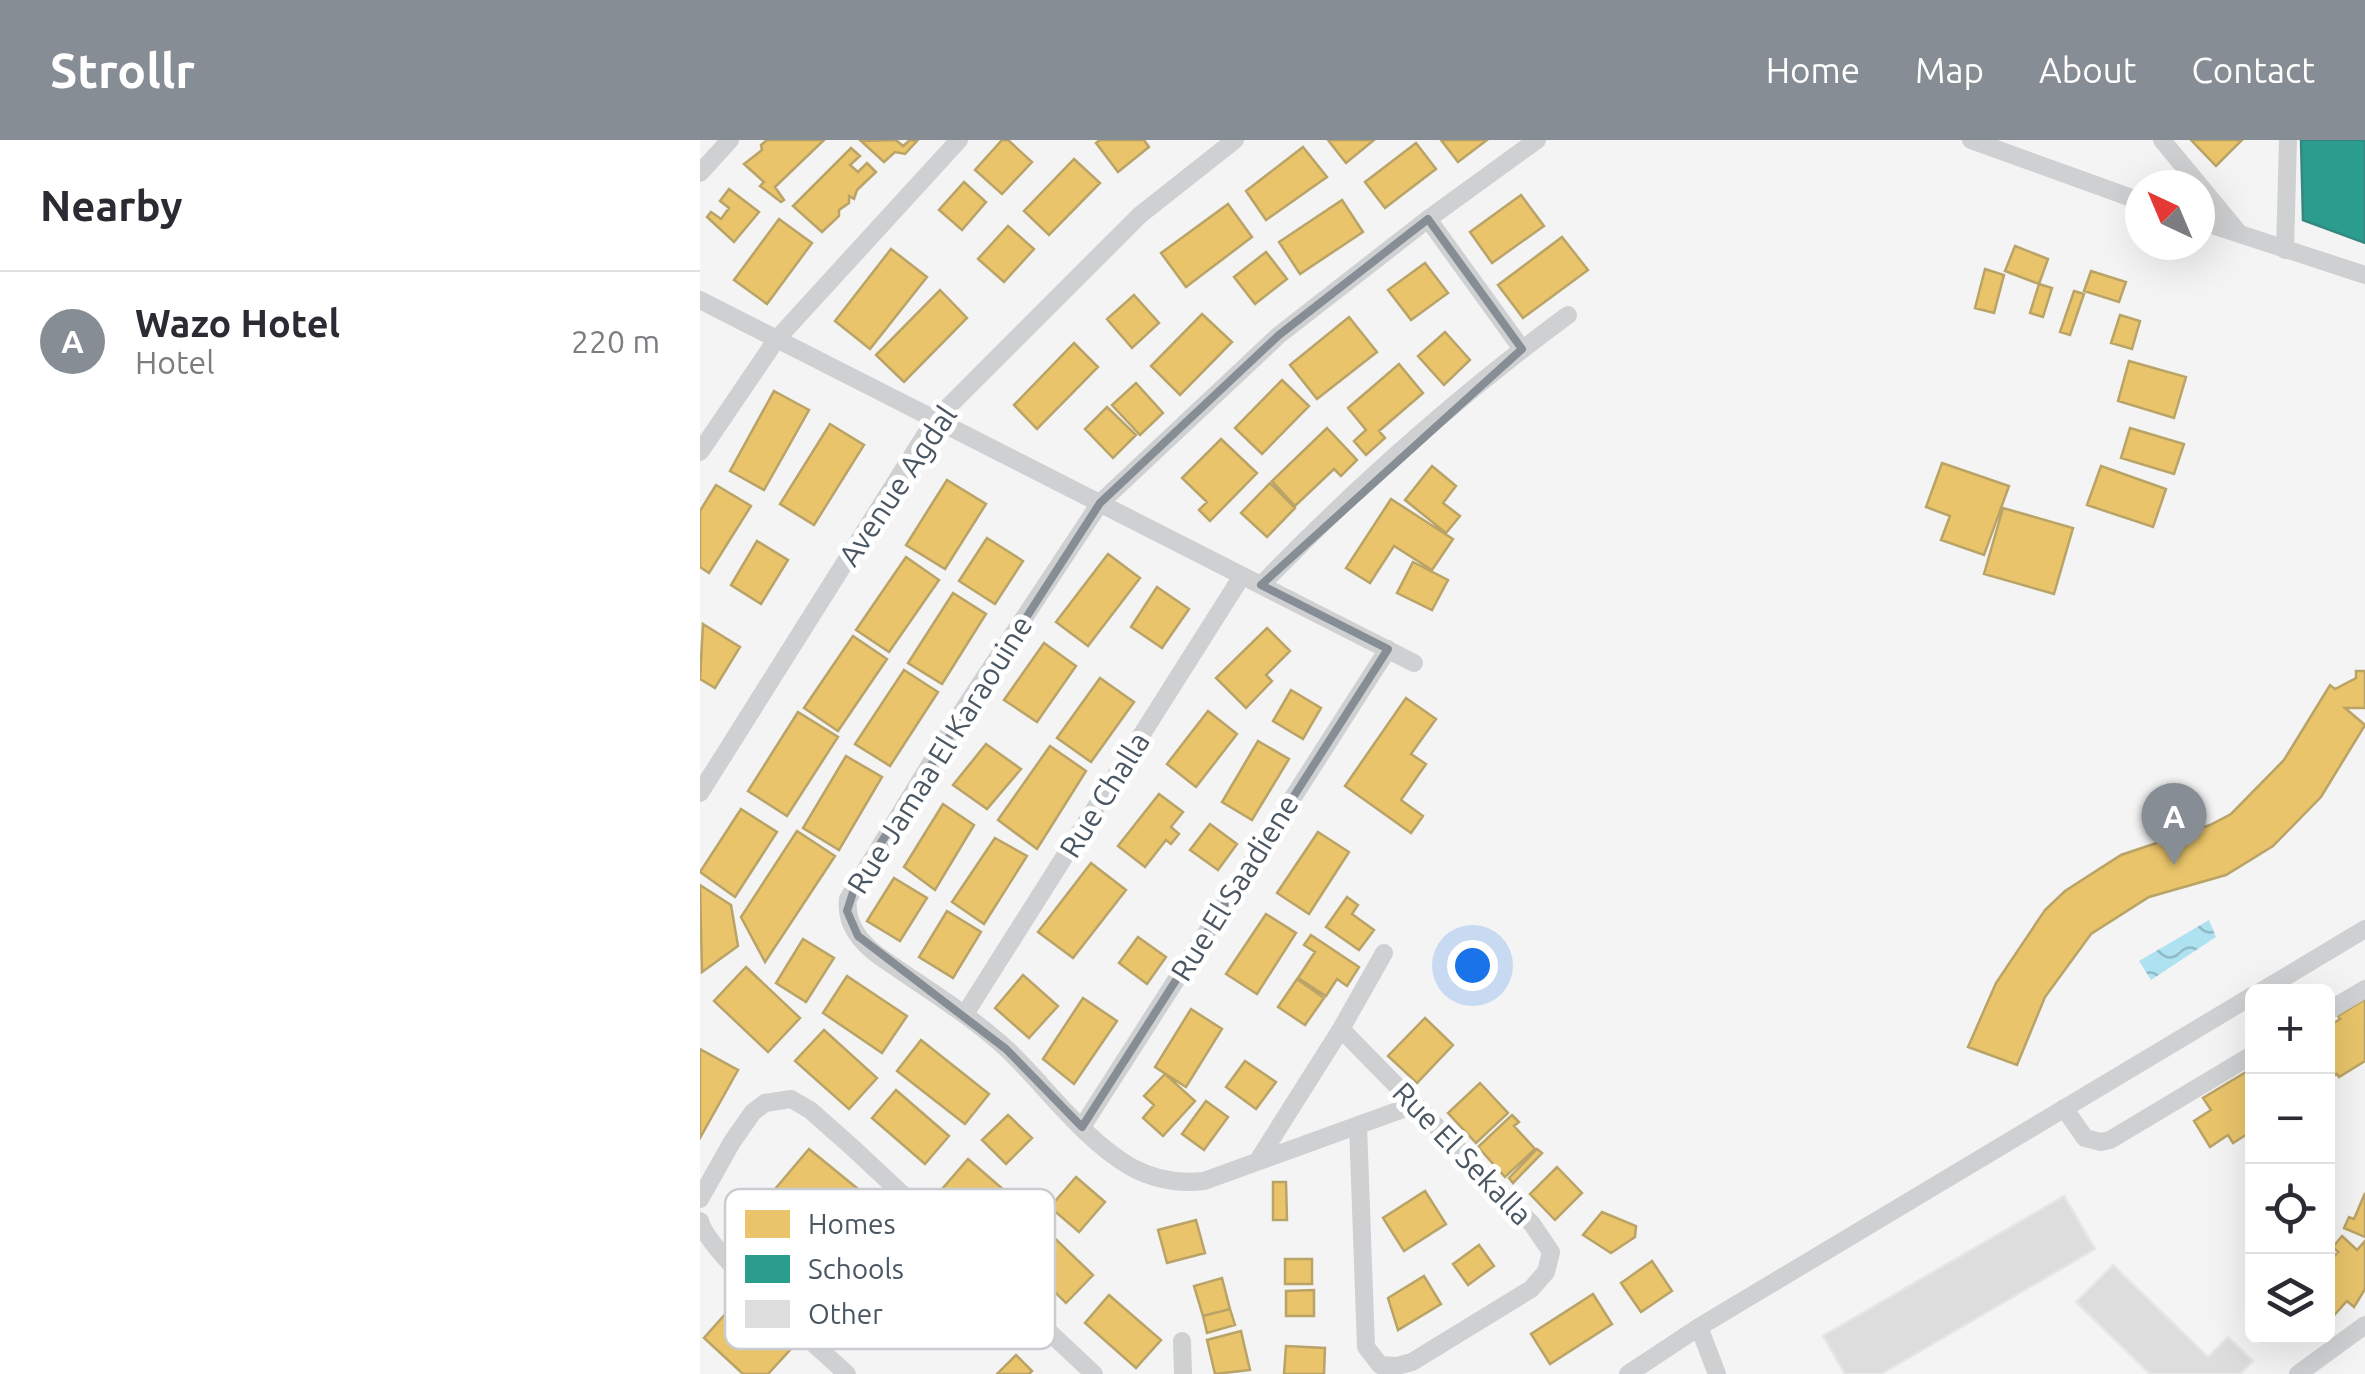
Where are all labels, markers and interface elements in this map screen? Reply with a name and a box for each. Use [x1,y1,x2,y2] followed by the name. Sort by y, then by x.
[50,43,195,97] text: Strollr
[1766,50,1860,90] text: Home
[1915,50,1984,90] text: Map
[2039,50,2136,90] text: About
[2191,50,2315,90] text: Contact
[2125,170,2215,260] north arrow
[40,182,183,229] text: Nearby
[135,302,340,344] text: Wazo Hotel
[61,323,84,359] text: A
[571,323,660,359] text: 220 m
[135,344,215,380] text: Hotel
[831,399,963,572] street label: Avenue Agdal
[840,609,1039,899] street label: Rue Jamaa El Karaouine
[1052,726,1156,863] street label: Rue Challa
[2142,782,2206,865] pin: A
[1163,788,1305,987] street label: Rue El Saadiene
[1447,940,1498,991] your location
[2245,984,2335,1344] map controls
[2245,984,2335,1074] button: +
[2245,1074,2335,1164] button: −
[1386,1075,1539,1232] street label: Rue El Sekalla
[2245,1164,2335,1254] button: locate
[725,1189,1055,1349] legend
[808,1208,896,1239] text: Homes
[808,1253,904,1284] text: Schools
[2245,1254,2335,1344] button: layers
[808,1298,883,1329] text: Other

